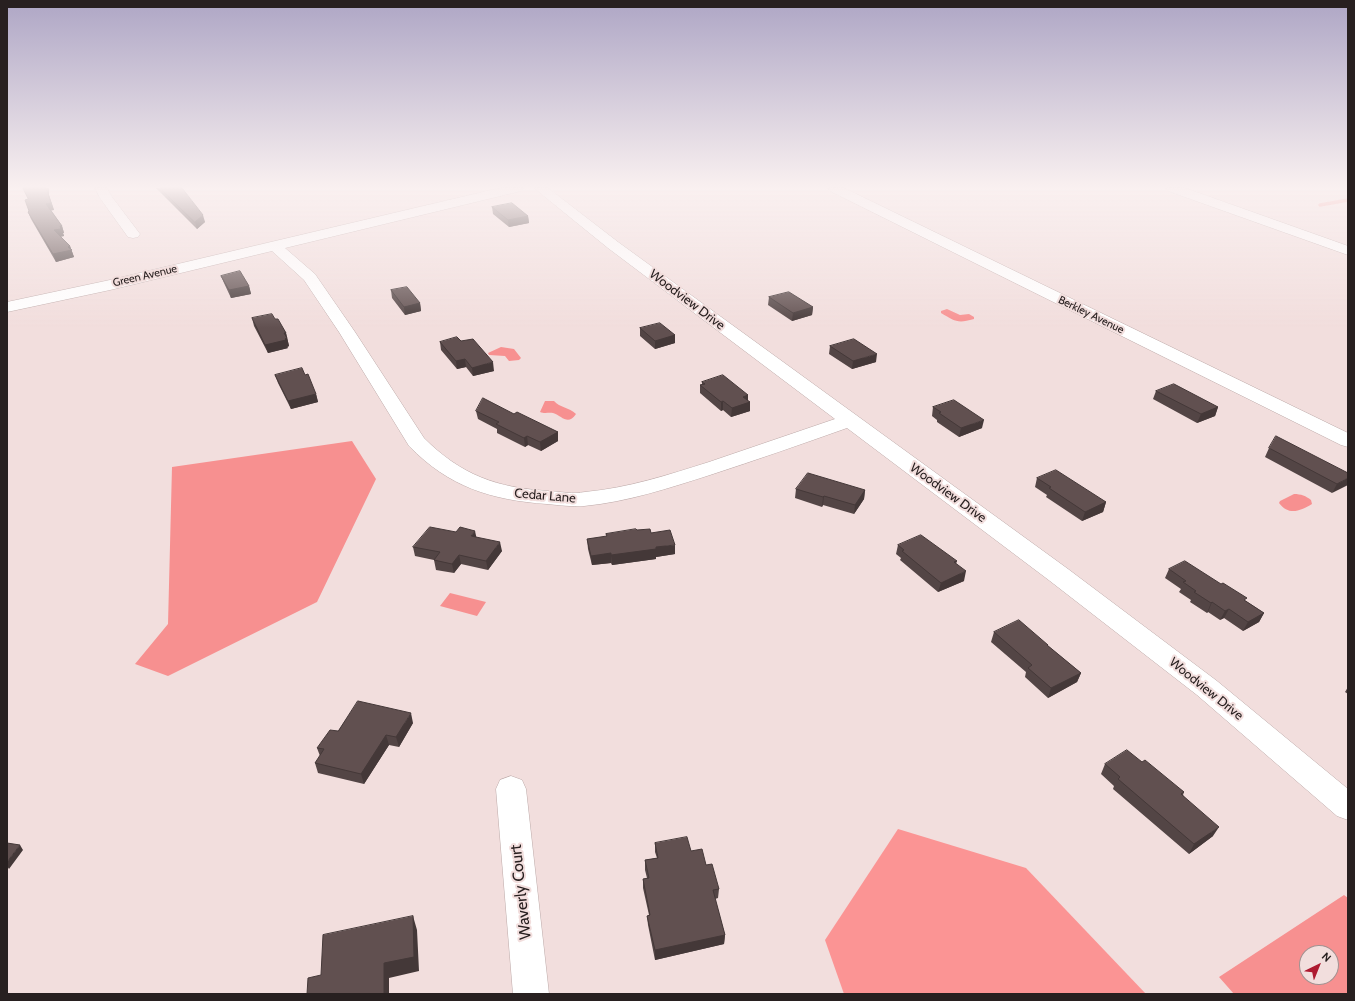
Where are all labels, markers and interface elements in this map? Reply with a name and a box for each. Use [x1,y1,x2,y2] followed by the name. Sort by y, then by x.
[112,262,178,290] street label: Green Avenue
[646,267,728,333] street label: Woodview Drive
[1056,293,1126,337] street label: Berkley Avenue
[907,460,989,526] street label: Woodview Drive
[514,486,576,506] street label: Cedar Lane
[1166,654,1246,724] street label: Woodview Drive
[506,844,536,940] street label: Waverly Court
[1299,945,1339,985] north arrow
[1319,949,1334,965] text: N

